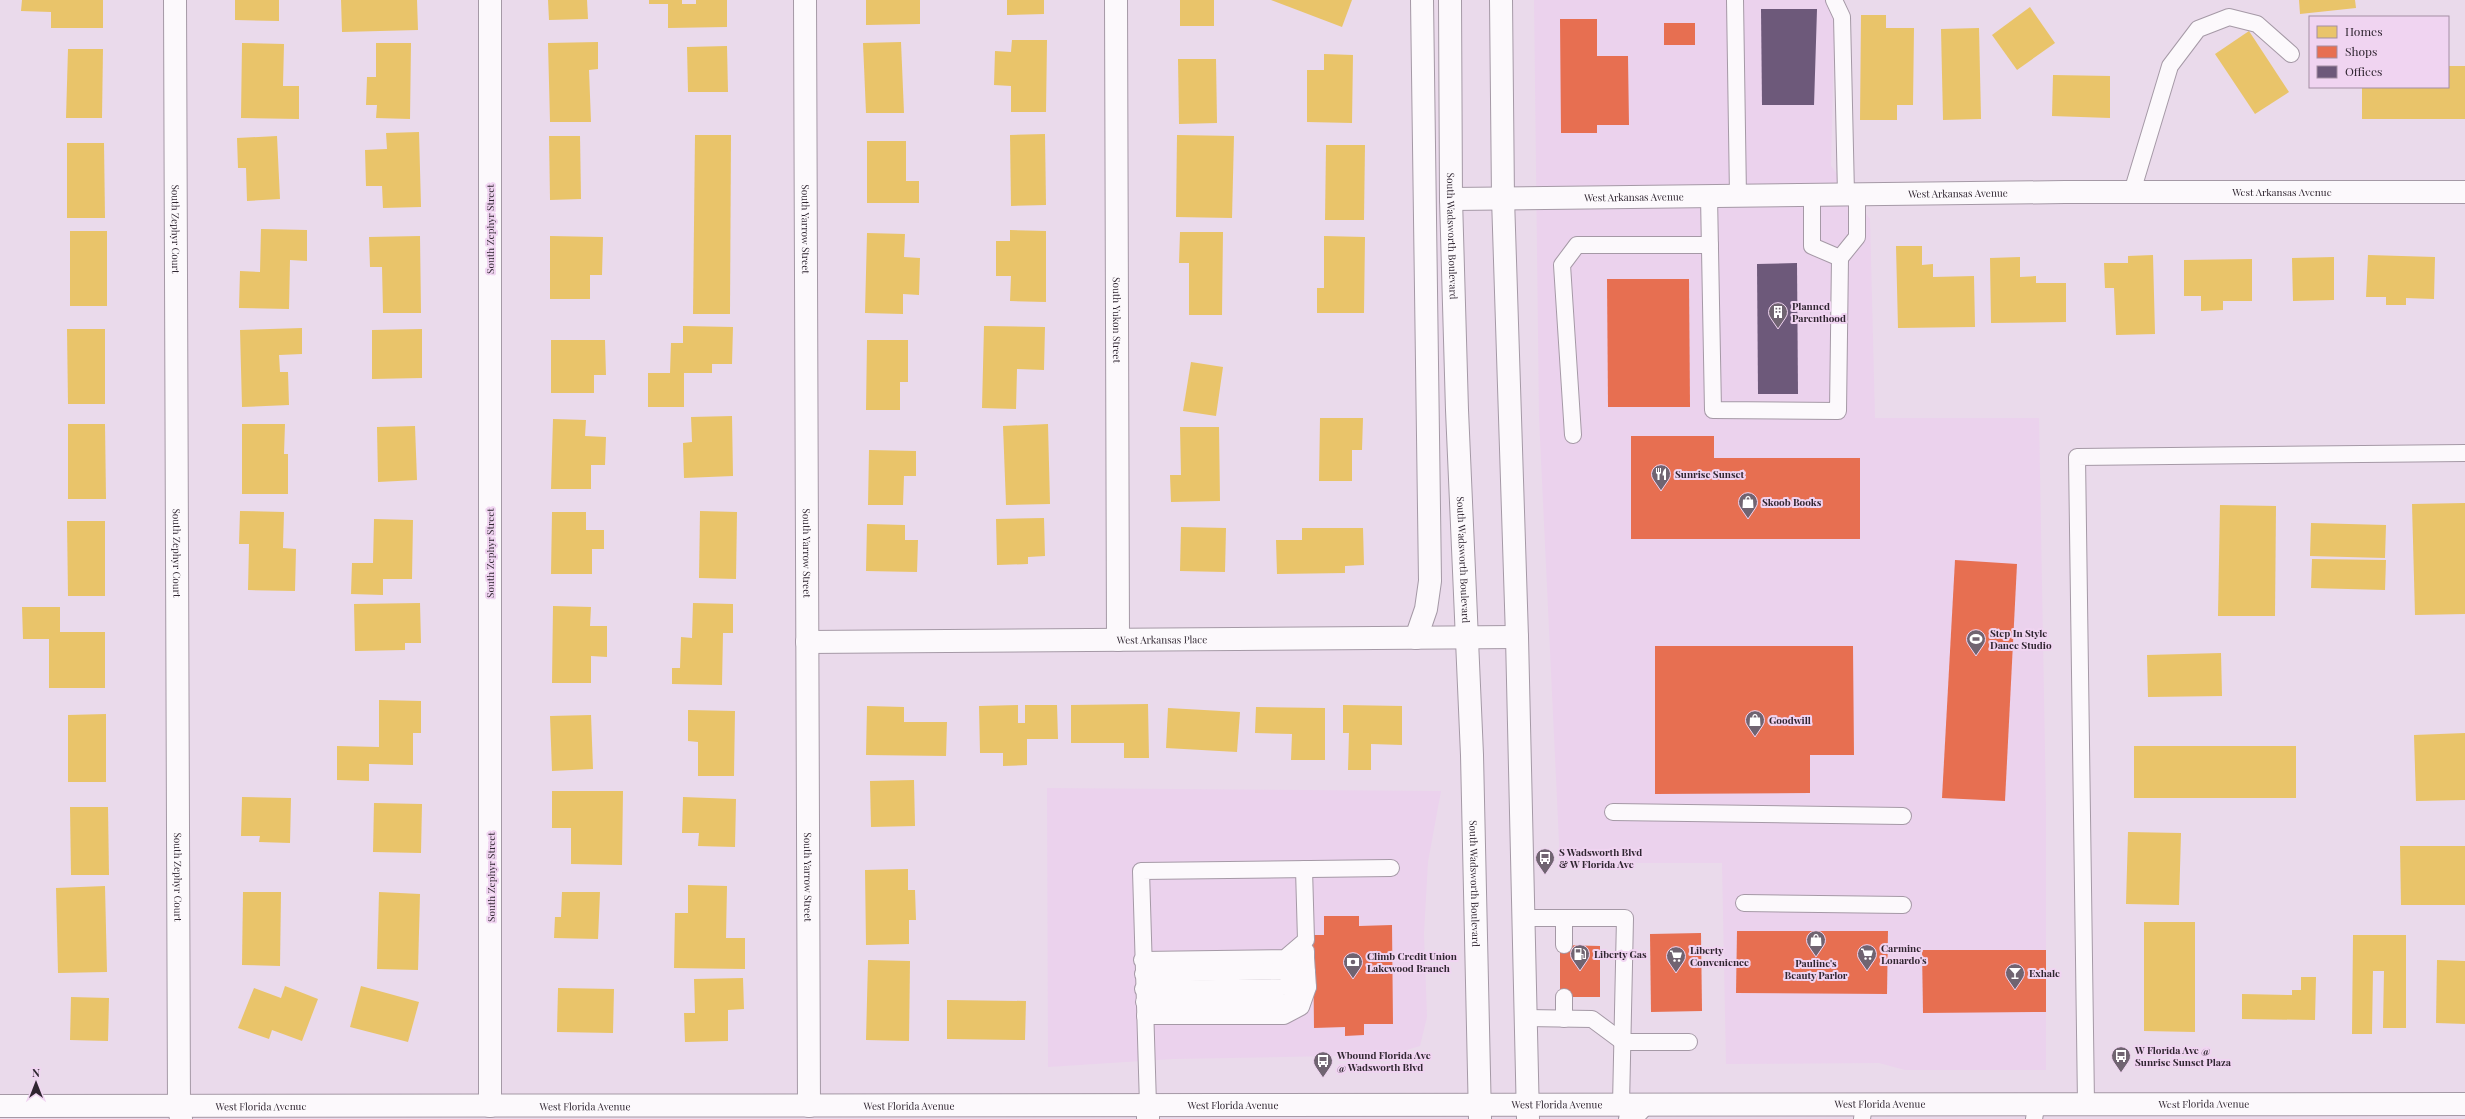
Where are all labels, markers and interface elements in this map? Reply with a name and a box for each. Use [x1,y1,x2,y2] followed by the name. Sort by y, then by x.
[2309,16,2449,88] legend
[2345,23,2383,39] text: Homes
[2345,43,2377,59] text: Shops
[2345,63,2382,79] text: Offices
[1444,173,1461,300] street label: South Wadsworth Boulevard
[169,184,183,274] street label: South Zephyr Court
[483,184,497,274] street label: South Zephyr Street
[799,184,813,274] street label: South Yarrow Street
[2231,185,2332,199] street label: West Arkansas Avenue
[1907,186,2008,201] street label: West Arkansas Avenue
[1583,189,1684,204] street label: West Arkansas Avenue
[1110,277,1124,363] street label: South Yukon Street
[1792,299,1846,325] place label: Planned Parenthood
[1767,301,1789,329] building icon: Planned Parenthood
[1650,463,1672,491] restaurant icon: Sunrise Sunset
[1675,467,1745,481] place label: Sunrise Sunset
[1737,491,1759,519] shop icon: Skoob Books
[1762,495,1822,509] place label: Skoob Books
[1454,496,1473,624] street label: South Wadsworth Boulevard
[170,508,184,598] street label: South Zephyr Court
[483,508,497,598] street label: South Zephyr Street
[800,508,814,598] street label: South Yarrow Street
[1990,626,2052,652] place label: Step In Style Dance Studio
[1965,628,1987,656] sports icon: Step In Style Dance Studio
[1116,632,1207,647] street label: West Arkansas Place
[1744,709,1766,737] shop icon: Goodwill
[1769,713,1811,727] place label: Goodwill
[1466,820,1483,947] street label: South Wadsworth Boulevard
[171,832,185,922] street label: South Zephyr Court
[484,832,498,922] street label: South Zephyr Street
[801,832,815,922] street label: South Yarrow Street
[1559,845,1642,871] place label: S Wadsworth Blvd & W Florida Ave
[1534,847,1556,875] bus stop icon: S Wadsworth Blvd & W Florida Ave
[1805,929,1827,957] shop icon: Pauline's Beauty Parlor
[1881,941,1927,967] place label: Carmine Lonardo's
[1569,943,1591,971] fuel station icon: Liberty Gas
[1690,943,1749,969] place label: Liberty Convenience
[1856,943,1878,971] supermarket icon: Carmine Lonardo's
[1665,945,1687,973] supermarket icon: Liberty Convenience
[1594,947,1647,961] place label: Liberty Gas
[1367,949,1458,975] place label: Climb Credit Union Lakewood Branch
[1342,951,1364,979] bank icon: Climb Credit Union Lakewood Branch
[1785,956,1848,982] place label: Pauline's Beauty Parlor
[2004,962,2026,990] bar icon: Exhale
[2029,966,2060,980] place label: Exhale
[2134,1043,2232,1069] place label: W Florida Ave @ Sunrise Sunset Plaza
[2110,1045,2132,1073] bus stop icon: W Florida Ave @ Sunrise Sunset Plaza
[1336,1048,1431,1074] place label: Wbound Florida Ave @ Wadsworth Blvd
[1312,1050,1334,1078] bus stop icon: Wbound Florida Ave @ Wadsworth Blvd
[16,1063,56,1103] north arrow
[32,1065,40,1080] text: N
[1510,1097,1602,1111] street label: West Florida Avenue
[1834,1097,1925,1111] street label: West Florida Avenue
[2157,1097,2249,1111] street label: West Florida Avenue
[1187,1098,1278,1112] street label: West Florida Avenue
[215,1099,307,1113] street label: West Florida Avenue
[539,1099,630,1113] street label: West Florida Avenue
[863,1099,955,1113] street label: West Florida Avenue

